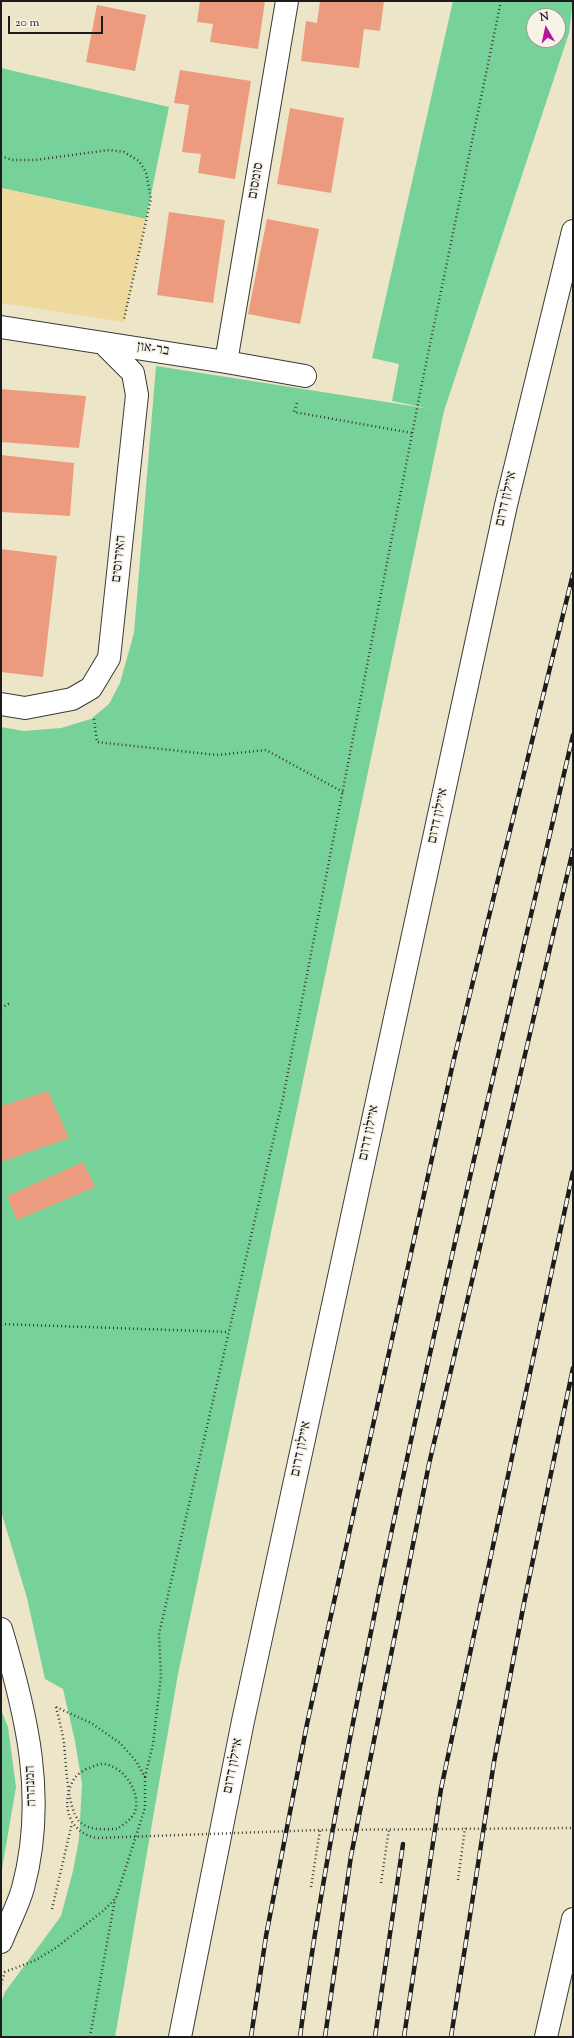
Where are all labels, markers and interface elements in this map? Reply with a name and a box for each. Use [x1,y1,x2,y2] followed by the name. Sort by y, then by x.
[10,8,105,34] scale bar
[526,8,566,48] north arrow
[539,9,550,26] text: N
[15,14,39,32] text: 20 m
[246,161,268,201] street label: סומסום
[136,339,170,361] street label: בר-און
[493,470,521,528] street label: איילון דרום
[109,535,131,583] street label: האירוסים
[425,787,453,845] street label: איילון דרום
[356,1104,384,1162] street label: איילון דרום
[288,1420,316,1478] street label: איילון דרום
[220,1737,248,1795] street label: איילון דרום
[23,1765,41,1807] street label: המנהרה

